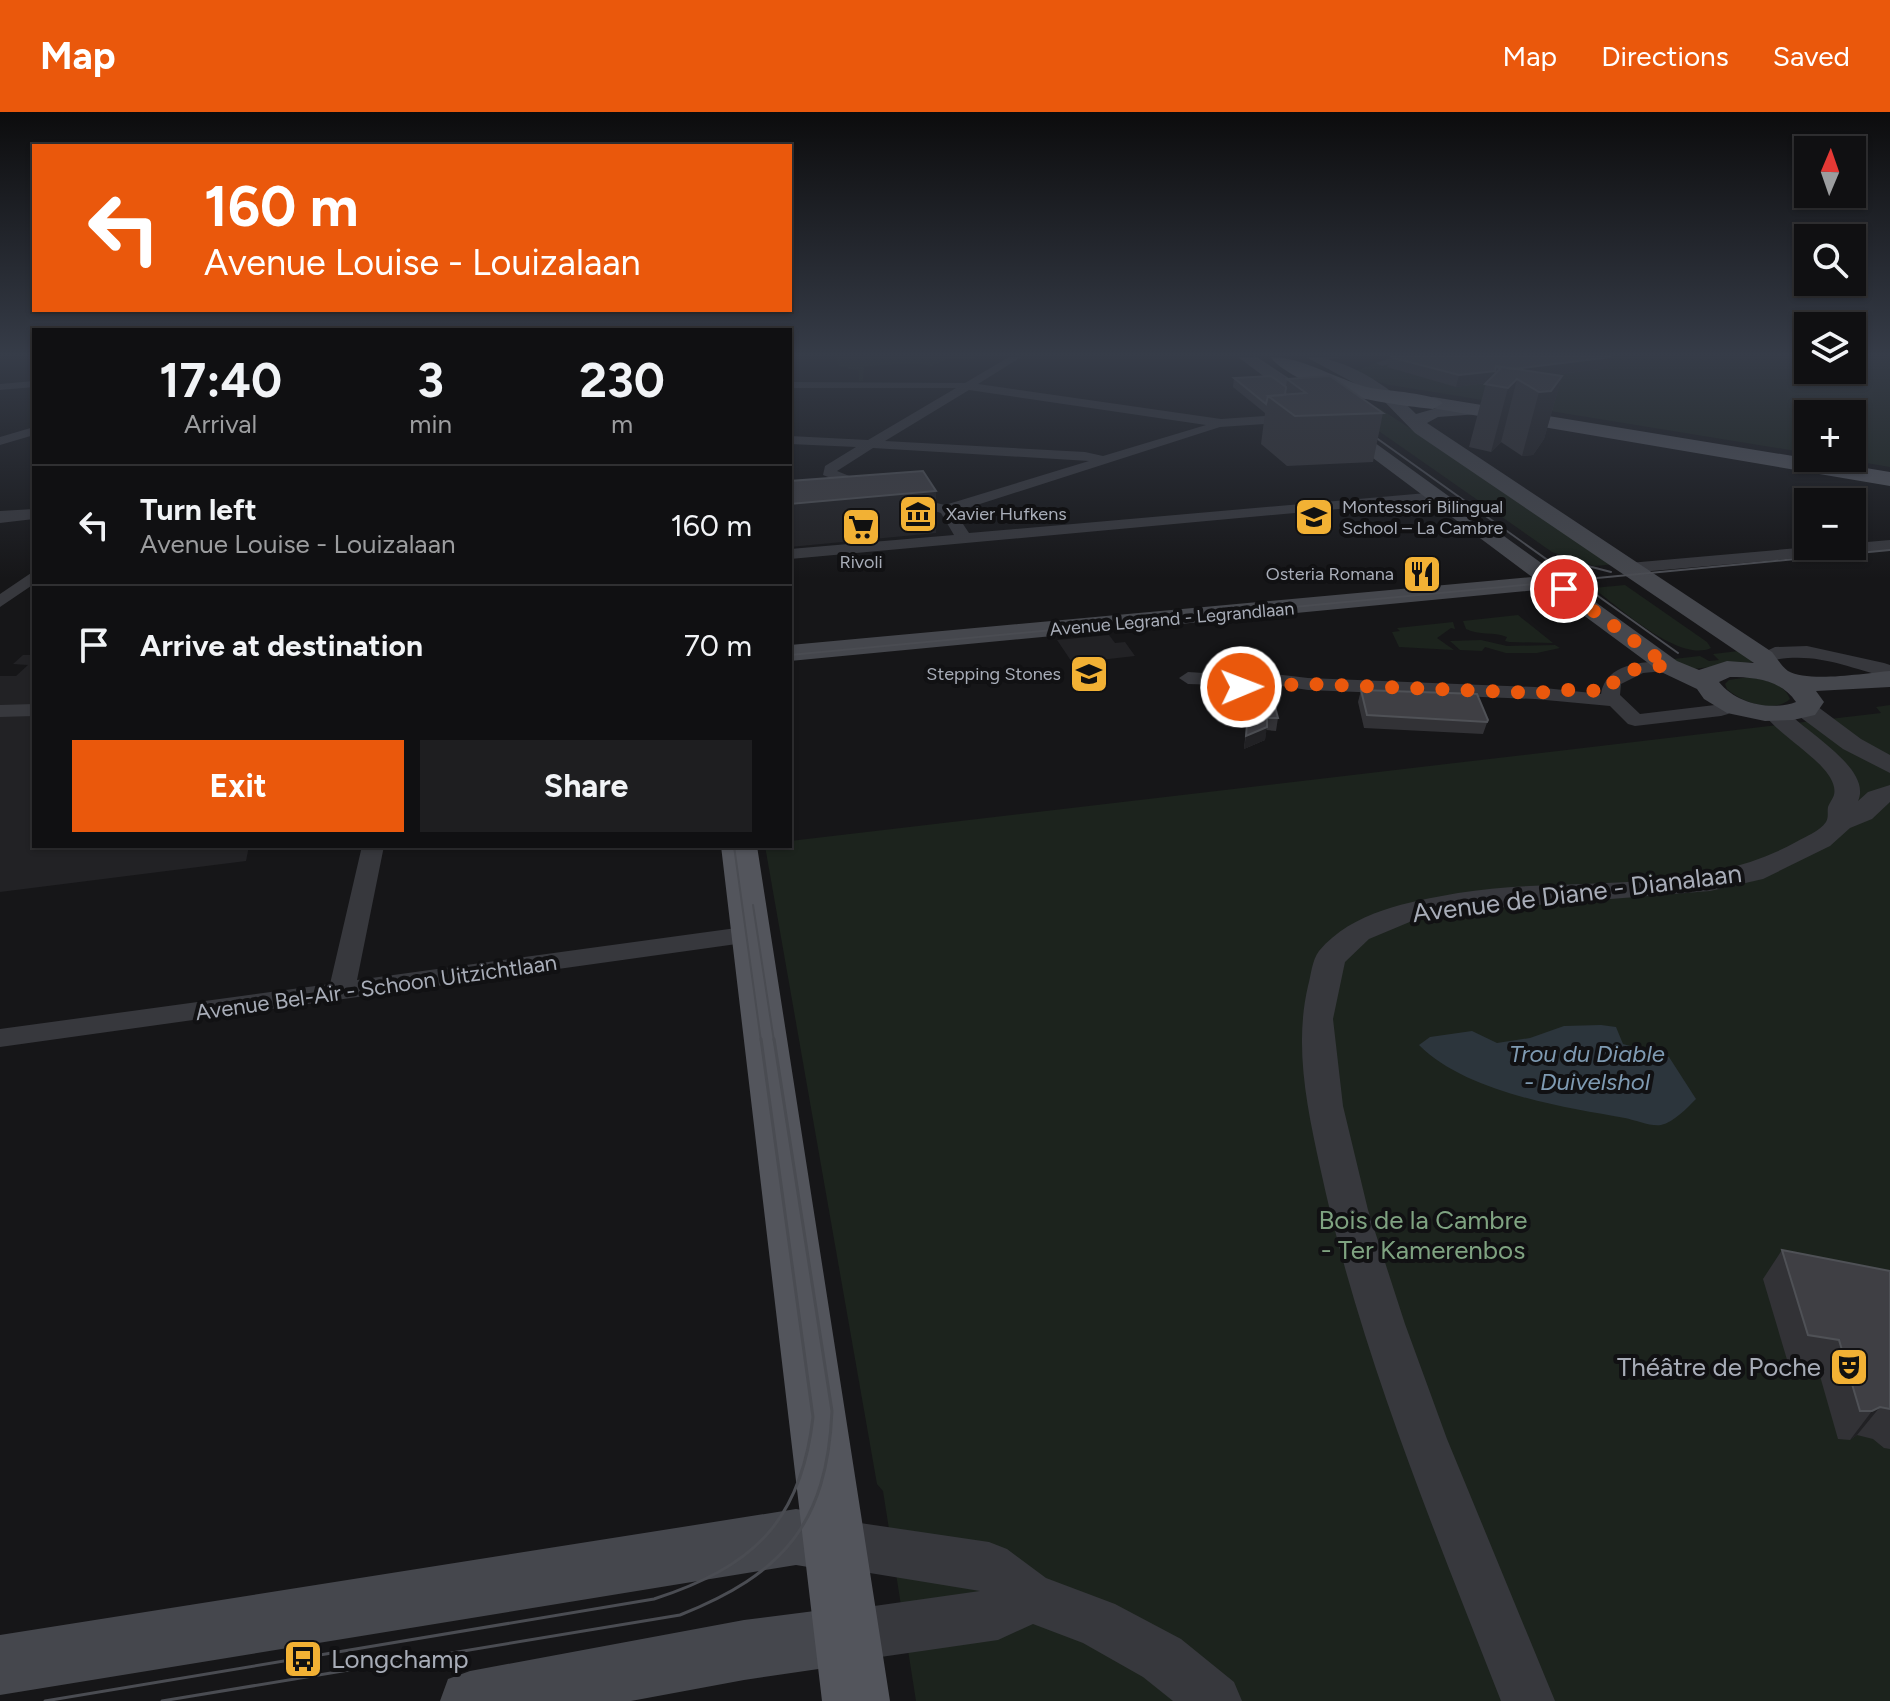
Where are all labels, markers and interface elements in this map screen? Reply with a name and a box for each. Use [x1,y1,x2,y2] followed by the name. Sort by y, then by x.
[40,33,116,79] text: Map
[1503,39,1557,73] text: Map
[1601,39,1729,73] text: Directions
[1773,39,1850,73] text: Saved
[1794,136,1866,208] north arrow
[1794,136,1866,560] map controls
[204,173,359,240] text: 160 m
[72,176,176,280] icon: left
[1794,224,1866,296] button: search
[204,241,641,284] text: Avenue Louise - Louizalaan
[1794,312,1866,384] button: layers
[159,351,282,409] text: 17:40
[417,351,444,409] text: 3
[579,351,665,409] text: 230
[1794,400,1866,472] button: +
[184,408,257,440] text: Arrival
[409,408,452,440] text: min
[611,408,633,440] text: m
[1794,488,1866,560] button: −
[140,491,257,528] text: Turn left
[897,493,939,535] museum icon: Xavier Hufkens
[1293,496,1335,538] school or university icon: Montessori Bilingual School – La Cambre
[1342,496,1504,539] place label: Montessori Bilingual School – La Cambre
[72,503,116,547] icon: left
[946,503,1067,525] place label: Xavier Hufkens
[840,506,882,548] supermarket icon: Rivoli
[670,507,752,544] text: 160 m
[140,528,455,560] text: Avenue Louise - Louizalaan
[839,551,883,573] place label: Rivoli
[1401,553,1443,595] restaurant icon: Osteria Romana
[1530,555,1598,623] pin
[1266,563,1394,585] place label: Osteria Romana
[1542,567,1586,611] icon: arrive
[1049,597,1295,641] street label: Avenue Legrand - Legrandlaan
[72,623,116,667] icon: arrive
[140,627,423,664] text: Arrive at destination
[684,627,752,664] text: 70 m
[1199,645,1283,729] position arrow
[1068,653,1110,695] school or university icon: Stepping Stones
[926,663,1061,685] place label: Stepping Stones
[72,740,404,832] button: Exit
[420,740,752,832] button: Share
[1411,857,1743,929] street label: Avenue de Diane - Dianalaan
[194,949,558,1026] street label: Avenue Bel-Air - Schoon Uitzichtlaan
[1509,1039,1665,1096] water label: Trou du Diable - Duivelshol
[1318,1204,1528,1266] park label: Bois de la Cambre - Ter Kamerenbos
[1828,1346,1870,1388] theatre icon: Théâtre de Poche
[1617,1351,1821,1383] place label: Théâtre de Poche
[282,1638,324,1680] bus stop icon: Longchamp
[331,1643,469,1675] place label: Longchamp

